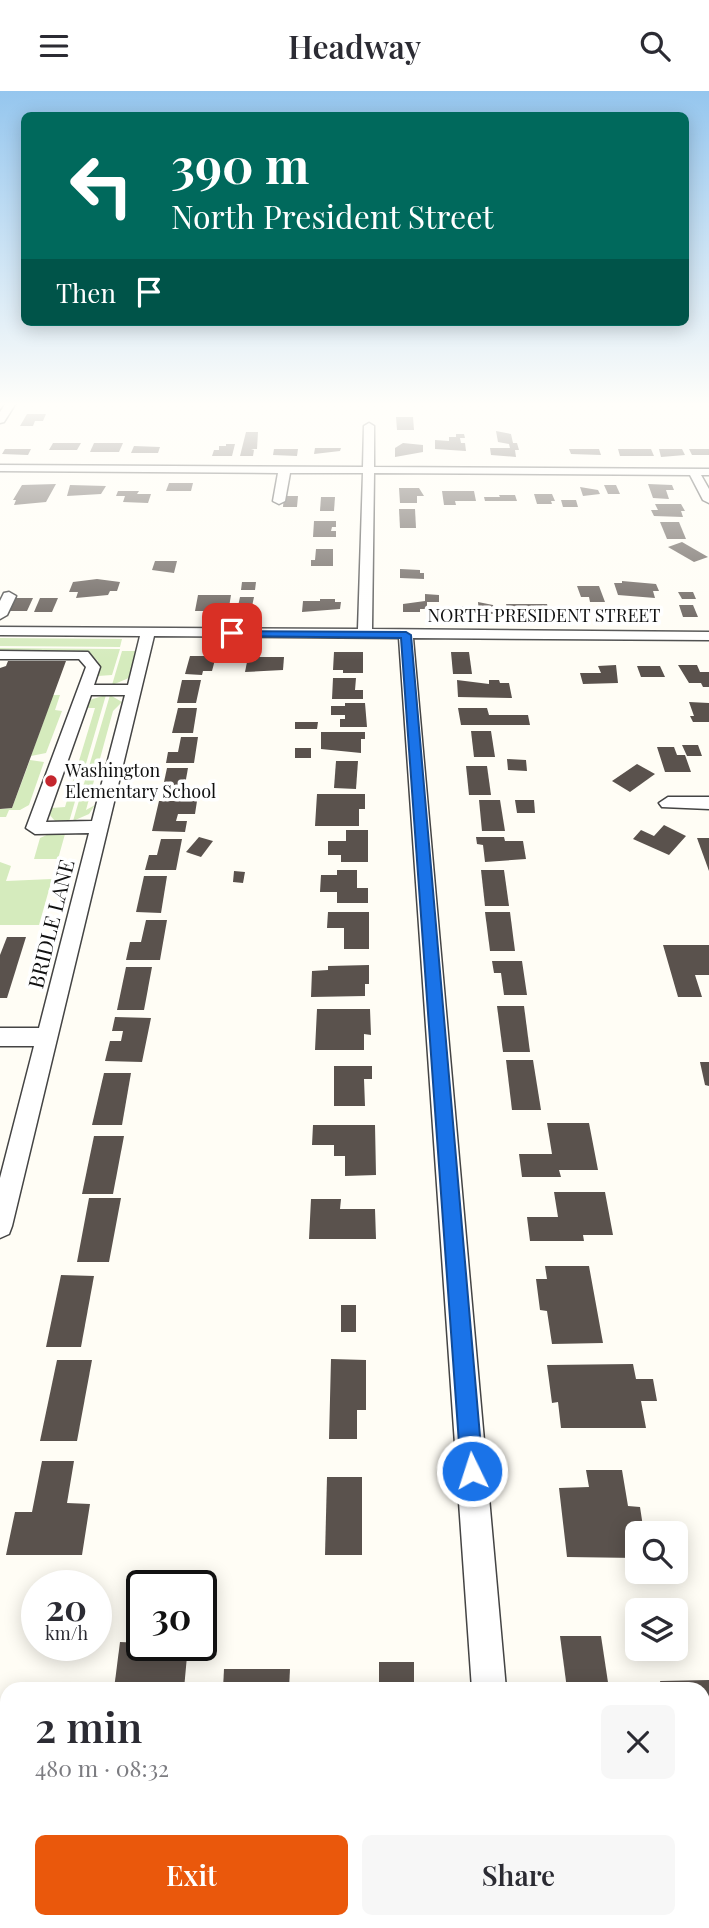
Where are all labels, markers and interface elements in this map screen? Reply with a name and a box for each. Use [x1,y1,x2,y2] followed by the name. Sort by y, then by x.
[288,24,421,67] text: Headway
[35,27,73,65] icon: menu
[636,27,674,65] icon: search
[171,131,309,196] text: 390 m
[56,140,147,231] icon: left
[171,194,494,237] text: North President Street
[130,273,168,311] icon: arrive
[56,275,116,310] text: Then
[202,603,262,663] pin
[428,603,661,627] street label: NORTH PRESIDENT STREET
[213,614,251,652] icon: arrive
[64,758,216,803] place label: Washington Elementary School
[43,773,59,789] marker: Washington Elementary School
[21,856,80,991] street label: BRIDLE LANE
[435,1434,509,1508] position arrow
[625,1521,688,1661] map controls
[625,1521,688,1584] button: search
[126,1570,217,1661] speed limit sign: 30
[46,1583,87,1630] text: 20
[625,1598,688,1661] button: layers
[45,1621,88,1645] text: km/h
[35,1698,142,1754] text: 2 min
[601,1705,675,1779] button: close
[35,1752,169,1783] text: 480 m · 08:32
[35,1835,348,1915] button: Exit
[362,1835,675,1915] button: Share

